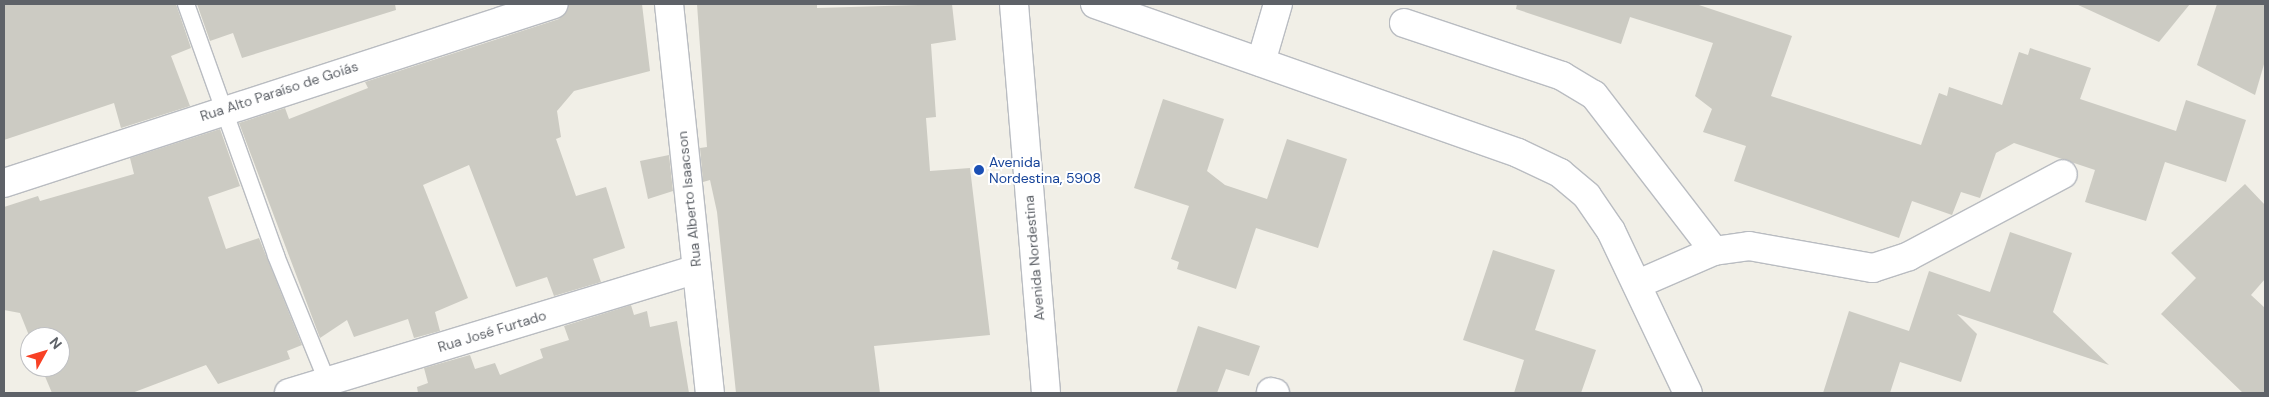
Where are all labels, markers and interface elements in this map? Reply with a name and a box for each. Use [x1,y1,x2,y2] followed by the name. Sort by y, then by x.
[198,57,360,125] street label: Rua Alto Paraíso de Goiás
[674,130,704,268] street label: Rua Alberto Isaacson
[989,154,1101,186] place label: Avenida Nordestina, 5908
[973,164,985,176] marker: Avenida Nordestina, 5908
[1020,195,1048,321] street label: Avenida Nordestina
[436,307,548,355] street label: Rua José Furtado
[20,327,70,377] north arrow
[46,334,66,353] text: N

